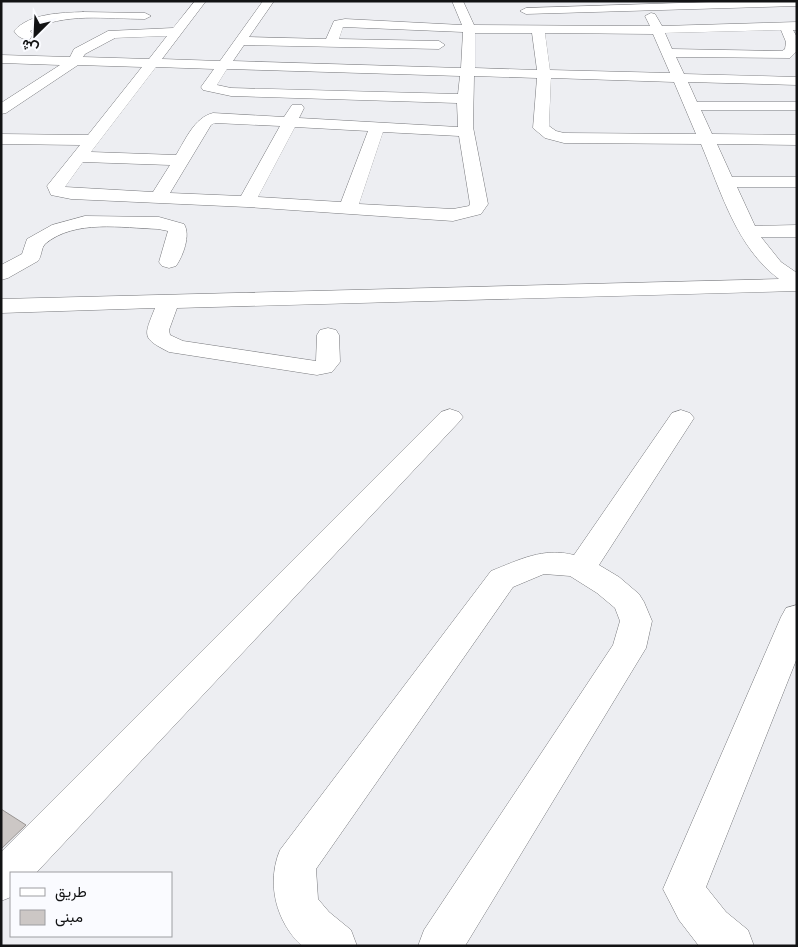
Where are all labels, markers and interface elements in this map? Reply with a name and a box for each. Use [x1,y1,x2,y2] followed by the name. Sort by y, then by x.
[10,10,60,60] north arrow
[19,35,41,58] text: ش
[10,872,172,937] legend
[55,883,87,902] text: طريق
[55,908,83,927] text: مبنى

